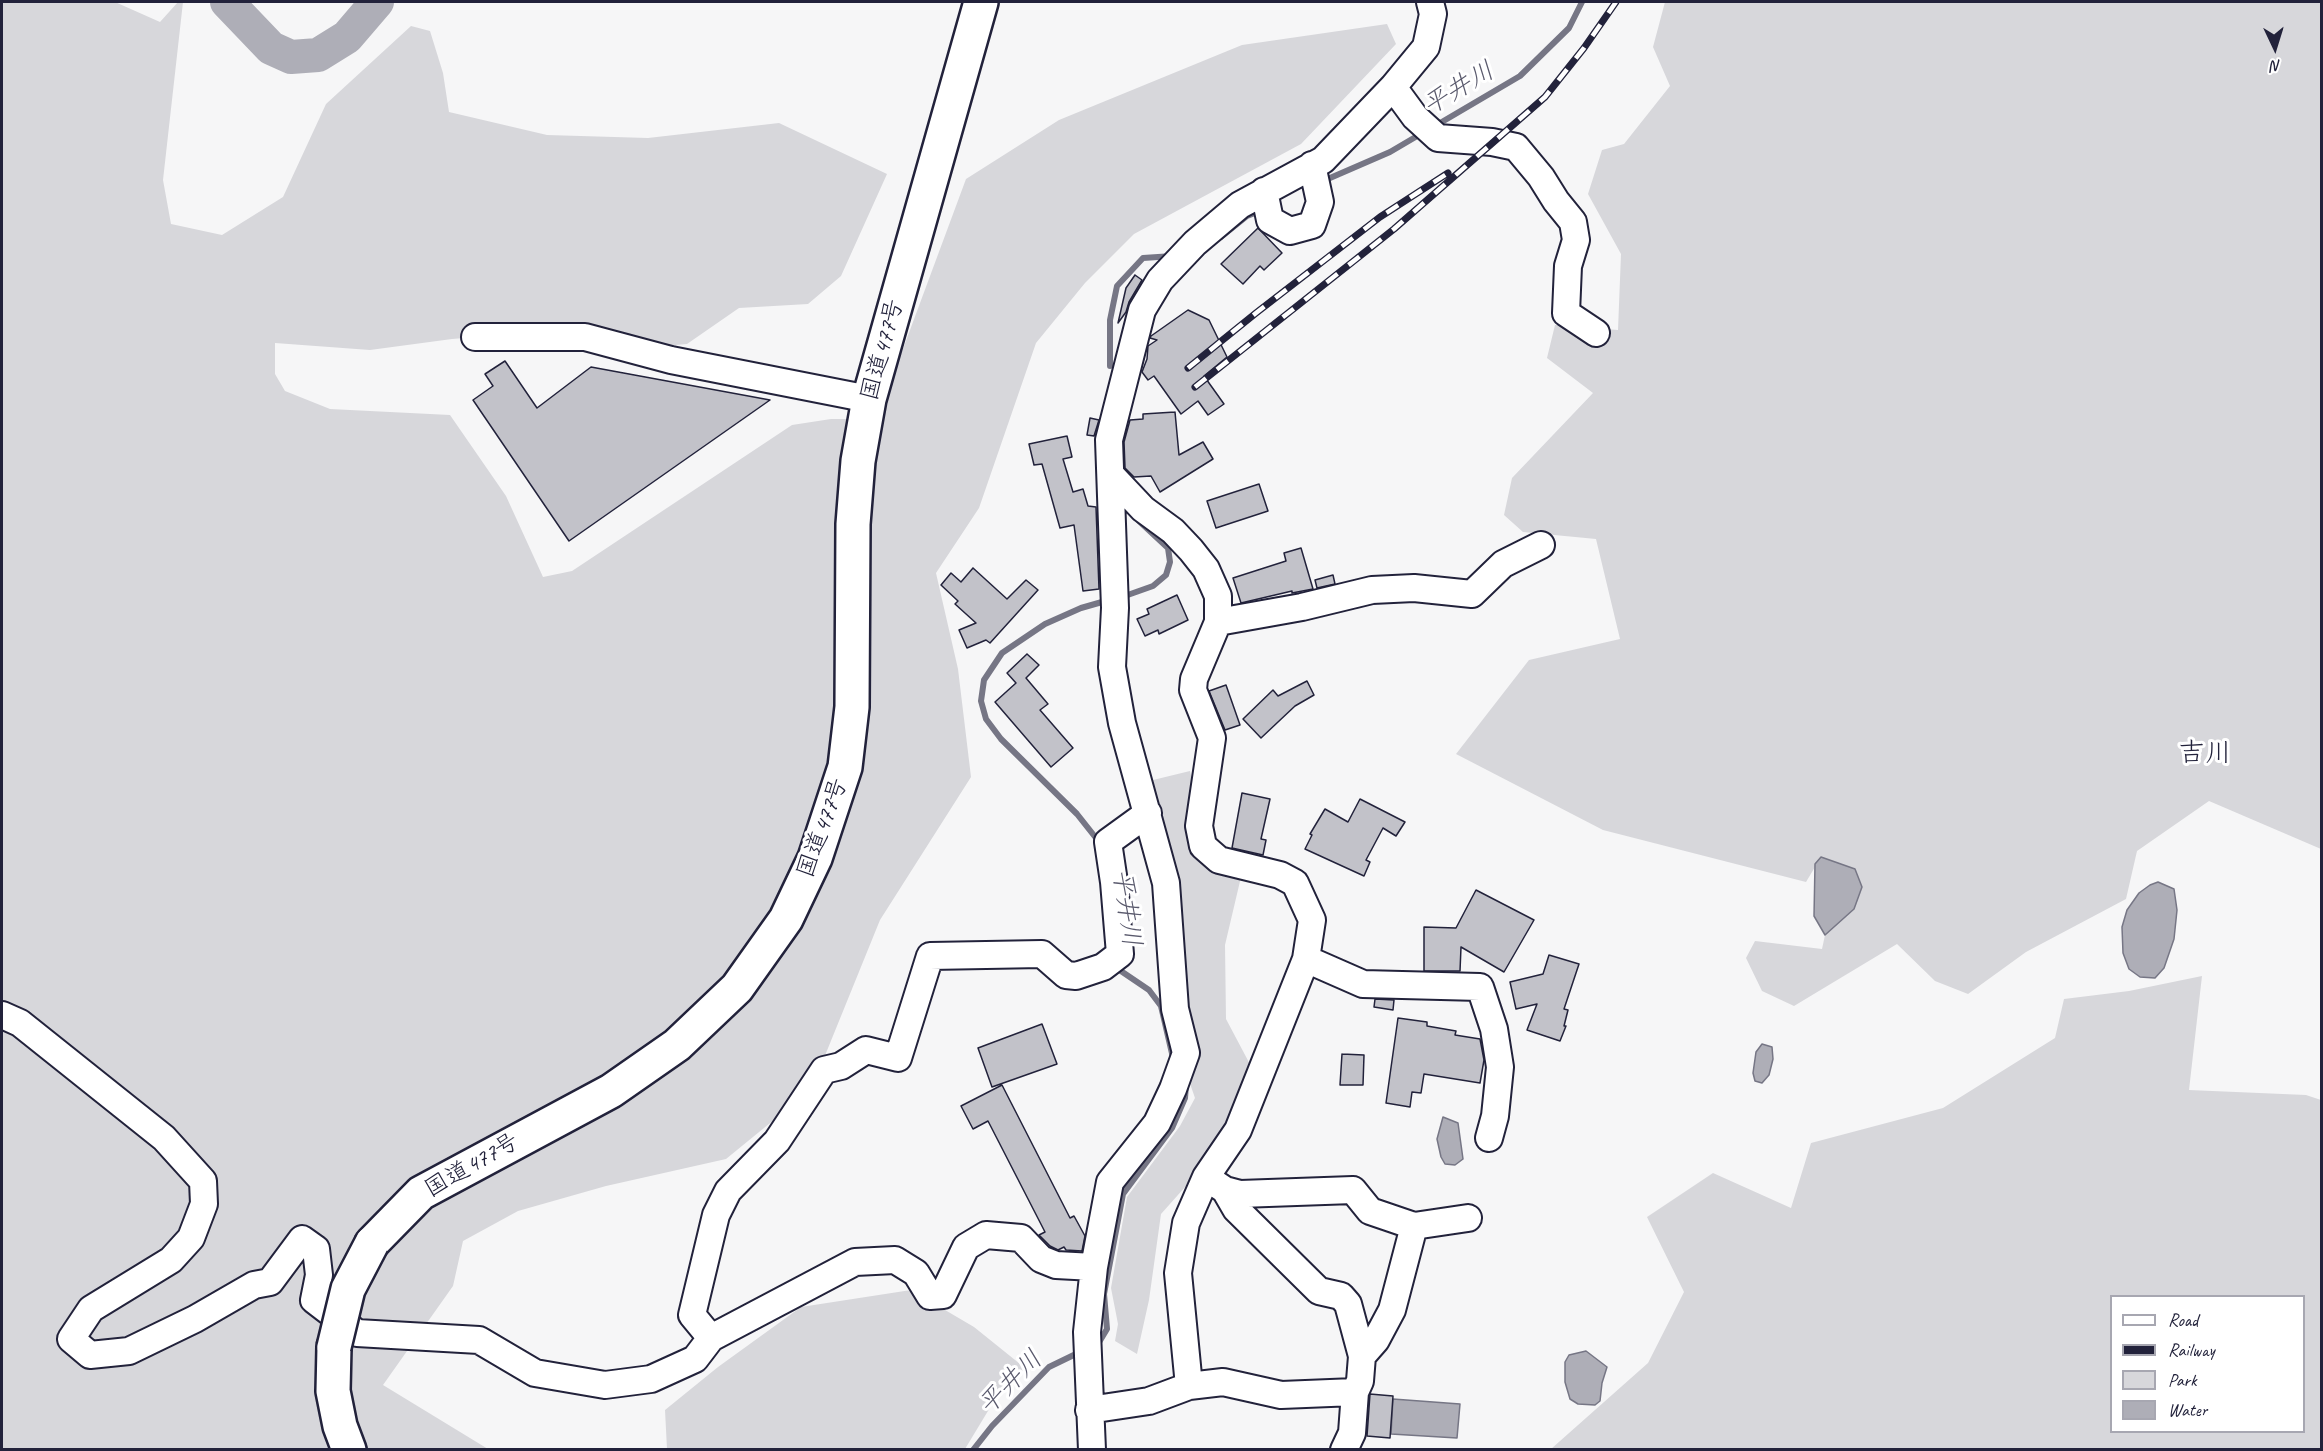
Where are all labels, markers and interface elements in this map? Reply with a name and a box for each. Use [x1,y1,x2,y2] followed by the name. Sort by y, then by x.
[2245,18,2305,78] north arrow
[1418,56,1500,122] water label: 平井川
[2271,56,2282,76] text: N
[856,296,910,404] street label: 国道477号
[2178,738,2232,770] district label: 吉川
[792,774,854,882] street label: 国道477号
[1105,867,1147,949] water label: 平井川
[420,1127,524,1205] street label: 国道477号
[2110,1295,2305,1433] legend
[2168,1309,2198,1331] text: Road
[2168,1339,2215,1361] text: Railway
[972,1344,1050,1422] water label: 平井川
[2168,1369,2197,1391] text: Park
[2168,1399,2207,1421] text: Water

